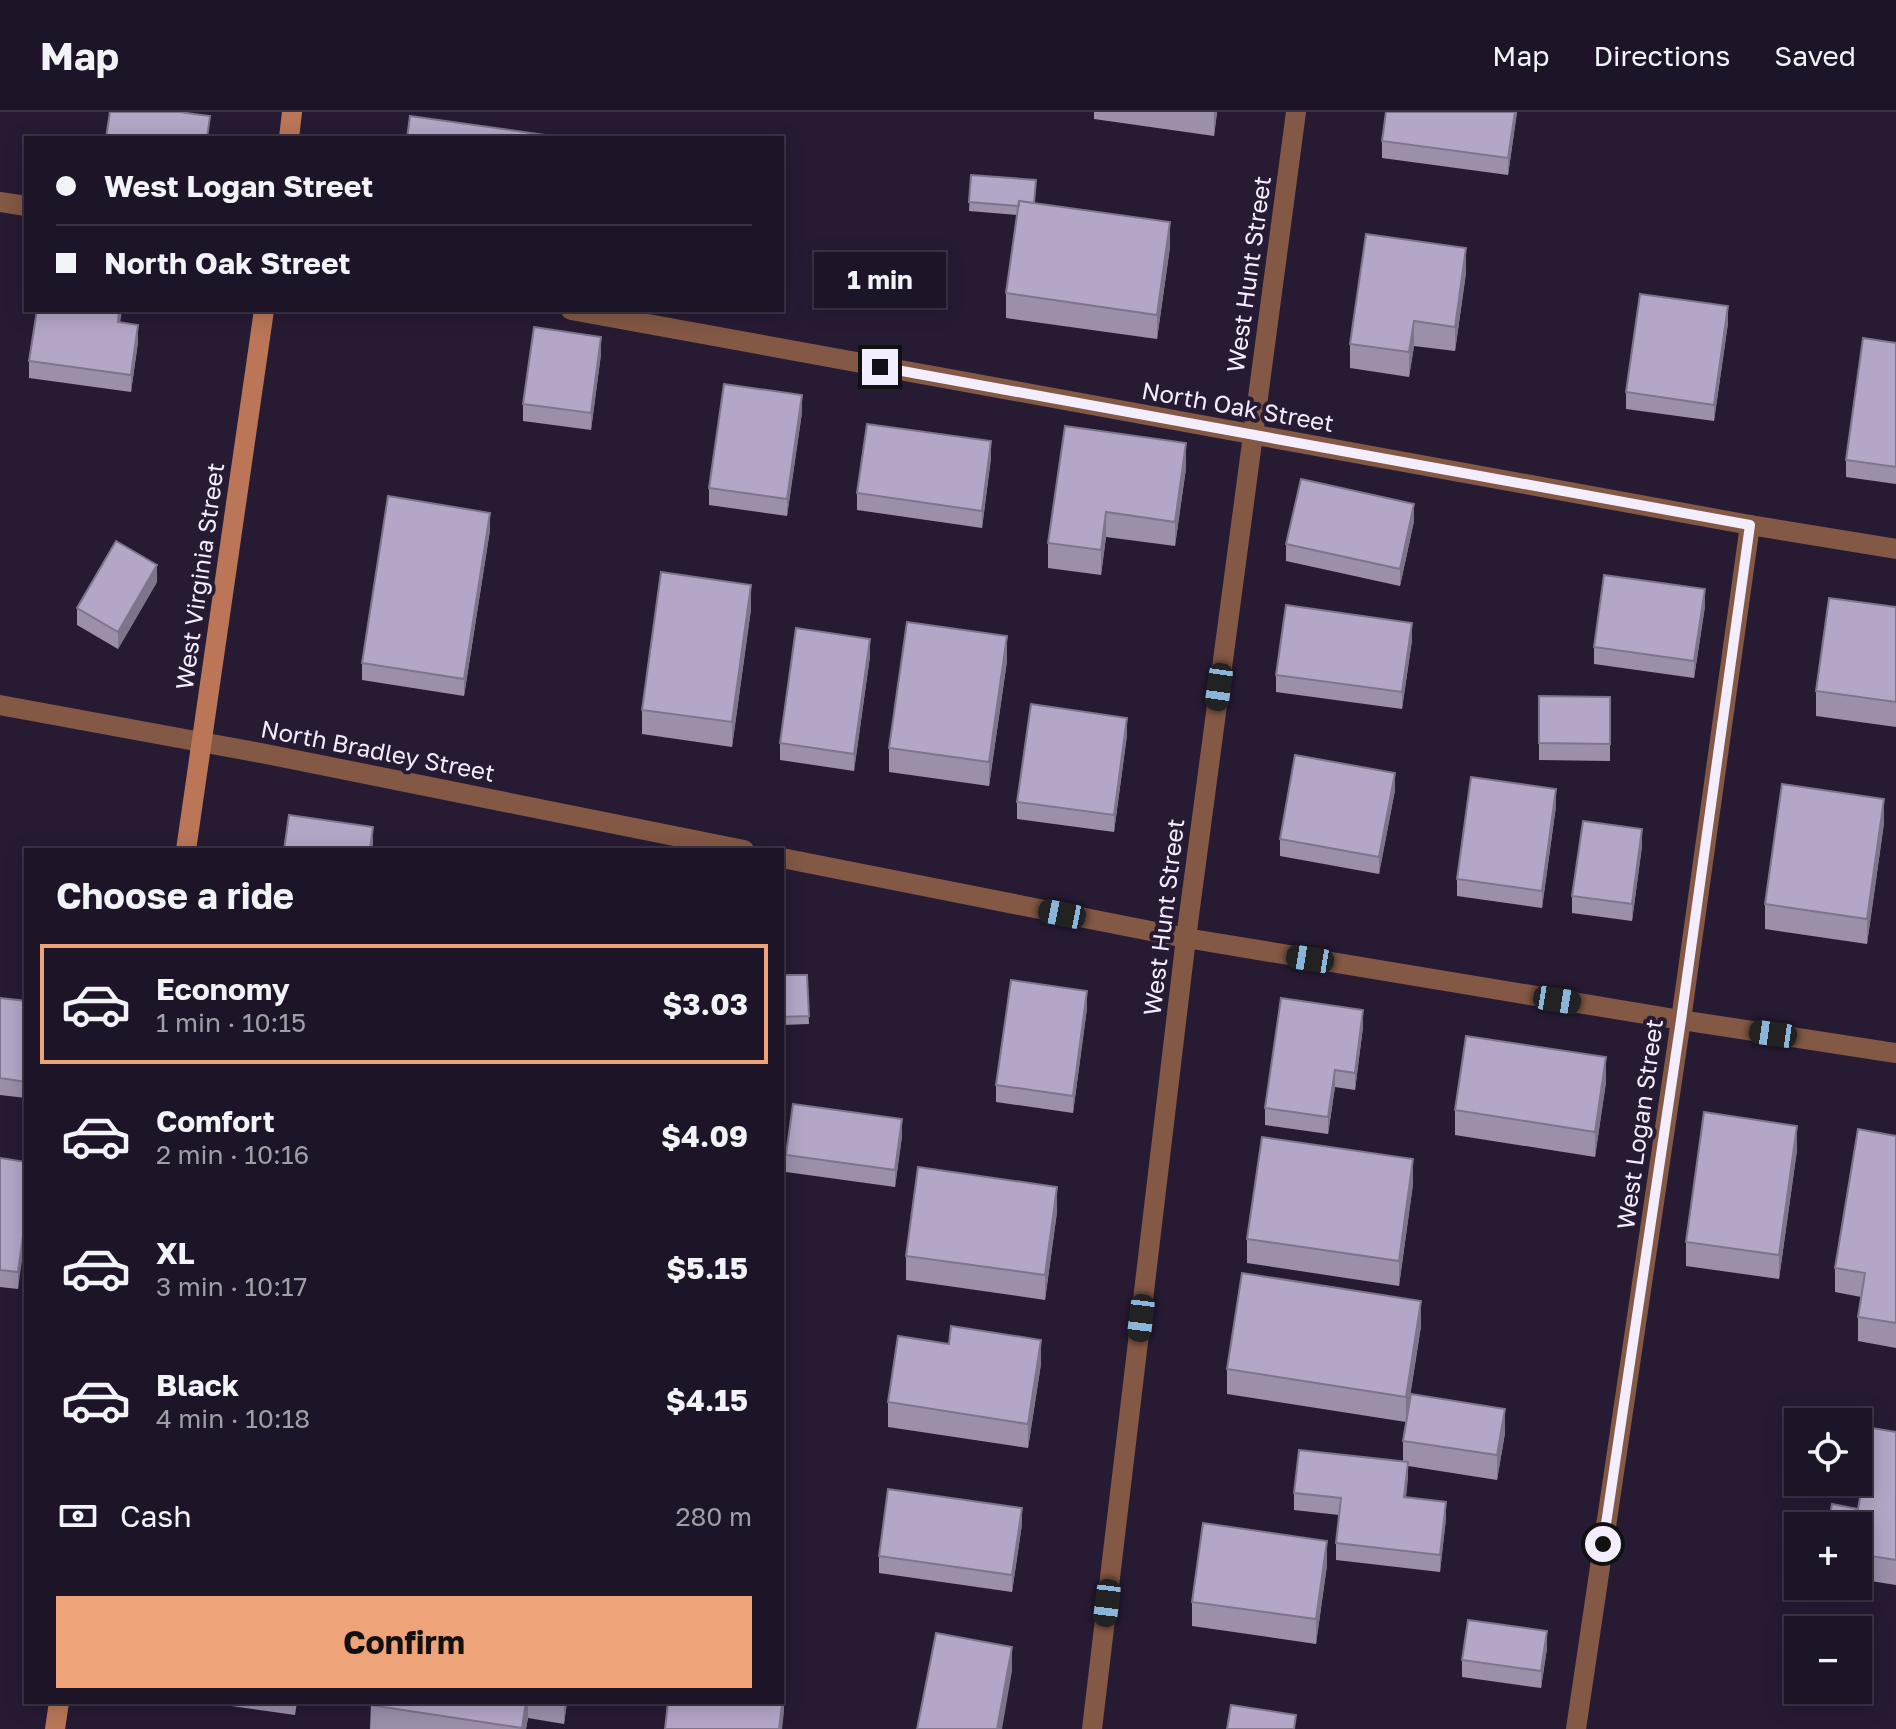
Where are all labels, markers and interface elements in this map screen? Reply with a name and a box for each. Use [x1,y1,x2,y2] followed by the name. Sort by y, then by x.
[40,33,119,78] text: Map
[1492,39,1549,72] text: Map
[1593,39,1730,72] text: Directions
[1774,39,1856,72] text: Saved
[104,168,373,204] text: West Logan Street
[1220,174,1276,374] street label: West Hunt Street
[104,245,350,281] text: North Oak Street
[814,251,946,307] callout: 1 min
[847,264,913,295] text: 1 min
[862,349,898,385] route end
[1140,375,1336,437] street label: North Oak Street
[169,461,229,691] street label: West Virginia Street
[1204,662,1234,712] car
[259,713,497,787] street label: North Bradley Street
[1137,817,1189,1017] street label: West Hunt Street
[56,874,294,917] text: Choose a ride
[1036,898,1088,930] car
[1284,943,1336,975] car
[60,968,132,1040] icon: car
[156,971,290,1007] text: Economy
[1531,984,1583,1016] car
[662,986,748,1022] text: $3.03
[156,1007,306,1038] text: 1 min · 10:15
[1610,1017,1668,1231] street label: West Logan Street
[1748,1019,1798,1049] car
[60,1100,132,1172] icon: car
[156,1103,275,1139] text: Comfort
[661,1118,748,1154] text: $4.09
[156,1139,309,1170] text: 2 min · 10:16
[60,1232,132,1304] icon: car
[156,1235,195,1271] text: XL
[666,1250,748,1286] text: $5.15
[156,1271,307,1302] text: 3 min · 10:17
[1126,1293,1156,1343] car
[60,1364,132,1436] icon: car
[156,1367,239,1403] text: Black
[666,1382,748,1418] text: $4.15
[156,1403,310,1434] text: 4 min · 10:18
[1784,1408,1872,1704] map controls
[1784,1408,1872,1496] button: locate
[56,1494,100,1538] icon: cash
[120,1498,192,1534] text: Cash
[675,1501,752,1532] text: 280 m
[1784,1512,1872,1600] button: +
[1585,1526,1621,1562] route start
[1092,1578,1122,1628] car
[56,1596,752,1688] button: Confirm
[1784,1616,1872,1704] button: −

